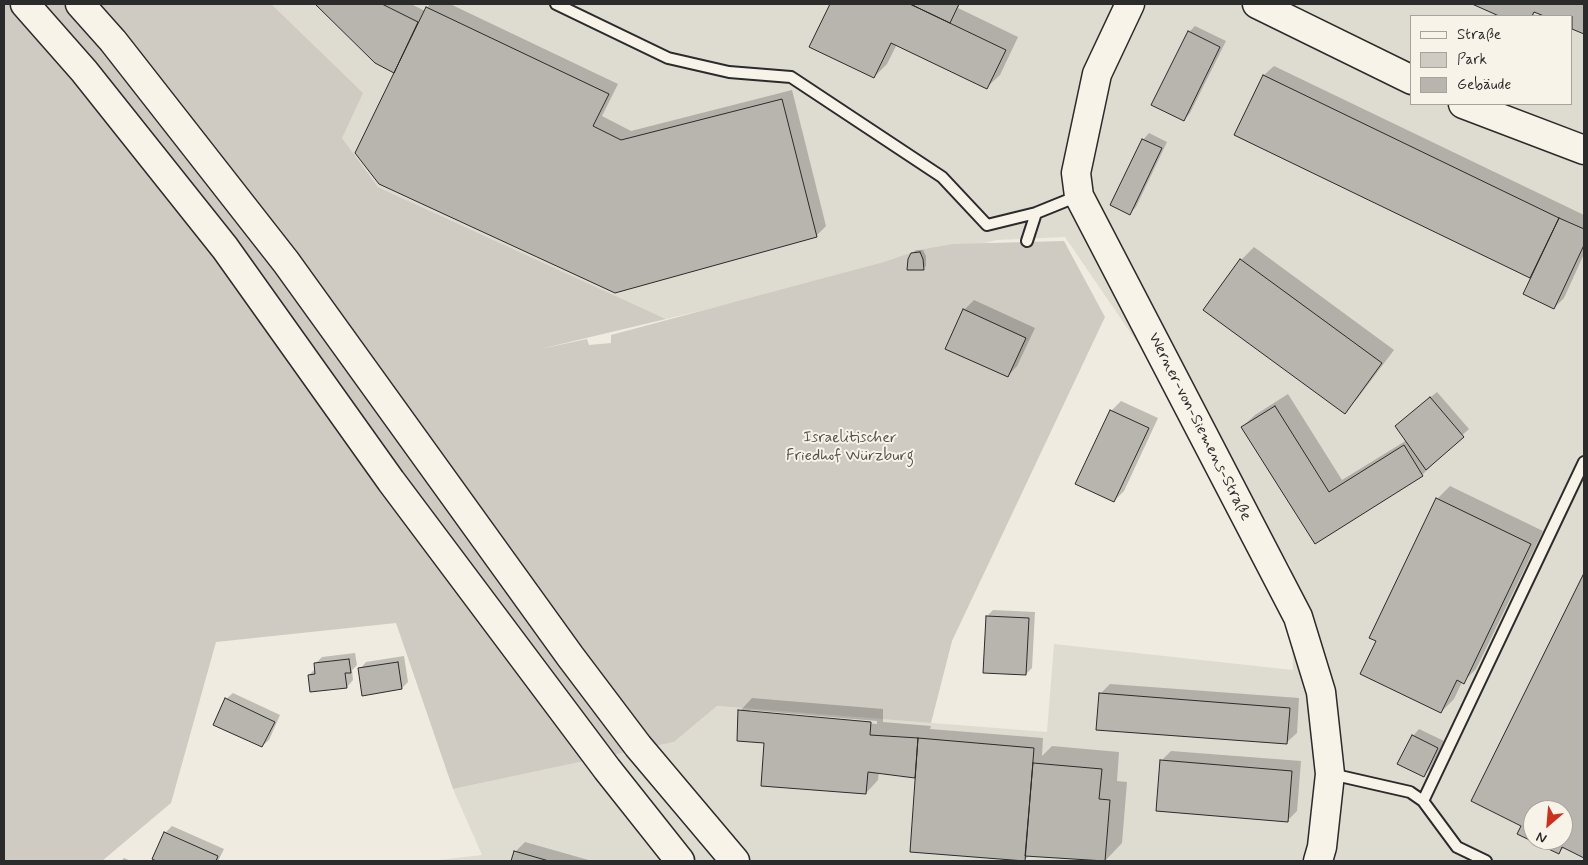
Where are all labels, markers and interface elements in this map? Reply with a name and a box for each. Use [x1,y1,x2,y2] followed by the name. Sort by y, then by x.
[1410,15,1573,105] legend
[1457,25,1501,45] text: Straße
[1457,50,1487,70] text: Park
[1457,75,1511,95] text: Gebäude
[1143,330,1255,524] street label: Werner-von-Siemens-Straße
[786,429,914,467] park label: Israelitischer Friedhof Würzburg
[1523,800,1573,850] north arrow
[1533,827,1550,848] text: N

